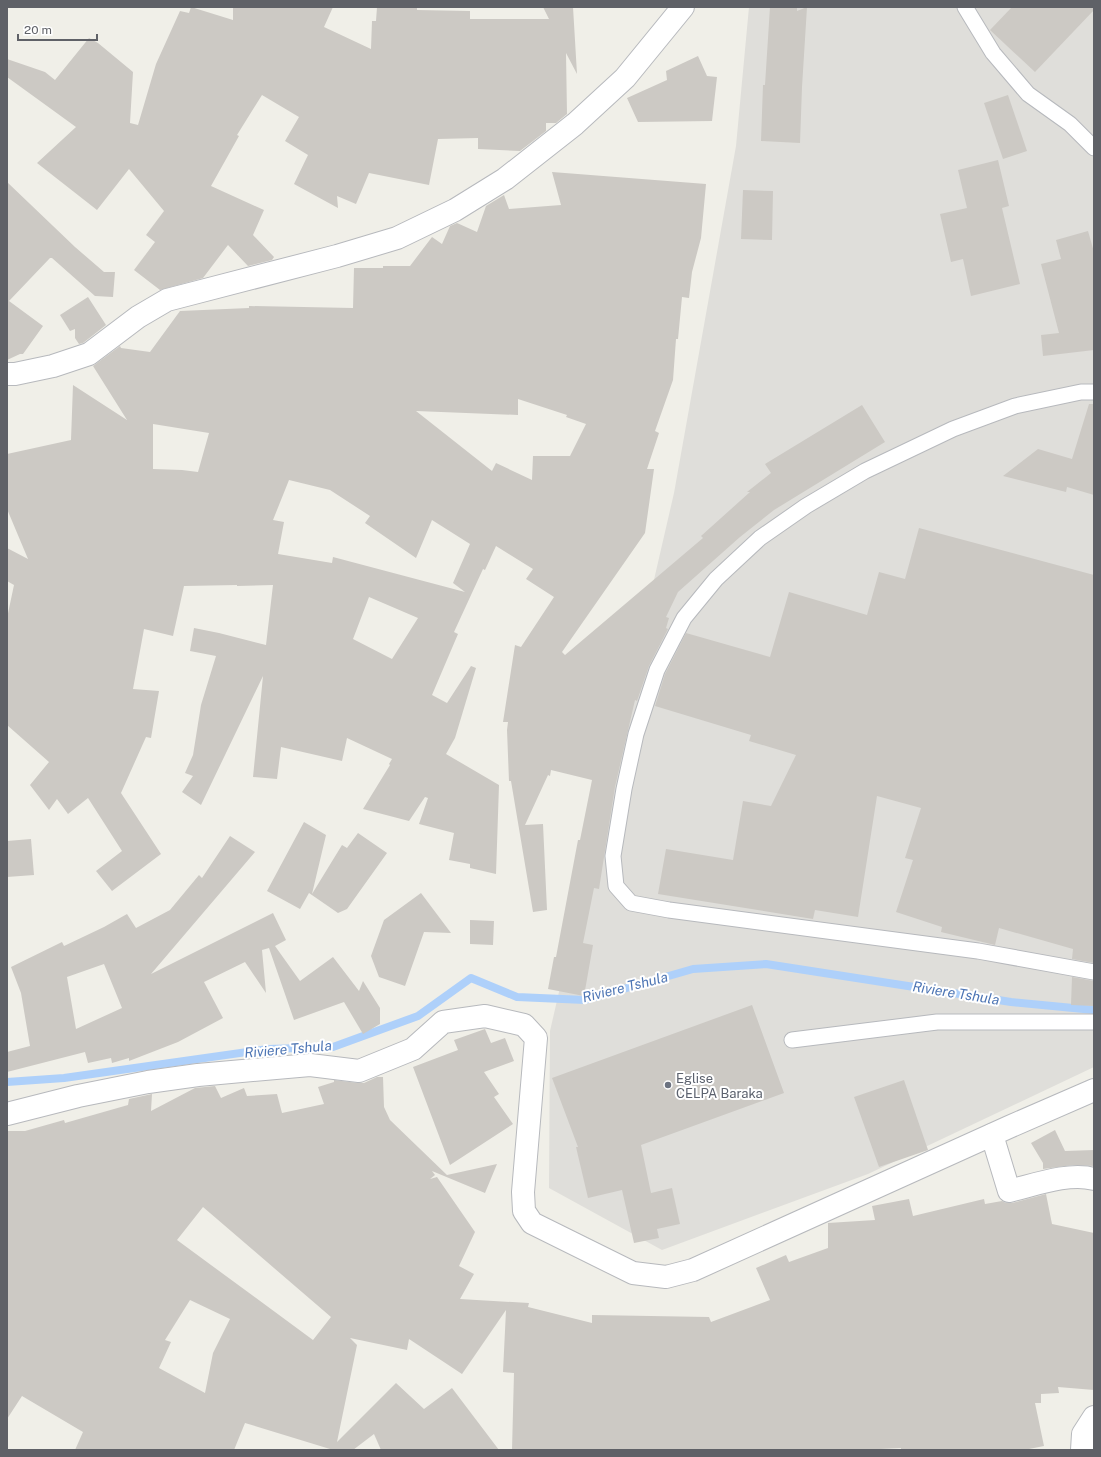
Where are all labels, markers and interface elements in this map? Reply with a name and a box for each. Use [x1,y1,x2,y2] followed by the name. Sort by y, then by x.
[18,16,97,42] scale bar
[24,23,52,37] text: 20 m
[581,969,669,1005] water label: Riviere Tshula
[911,978,1001,1008] water label: Riviere Tshula
[244,1037,332,1061] water label: Riviere Tshula
[676,1071,763,1101] place label: Eglise CELPA Baraka
[663,1080,673,1090] marker: Eglise CELPA Baraka

